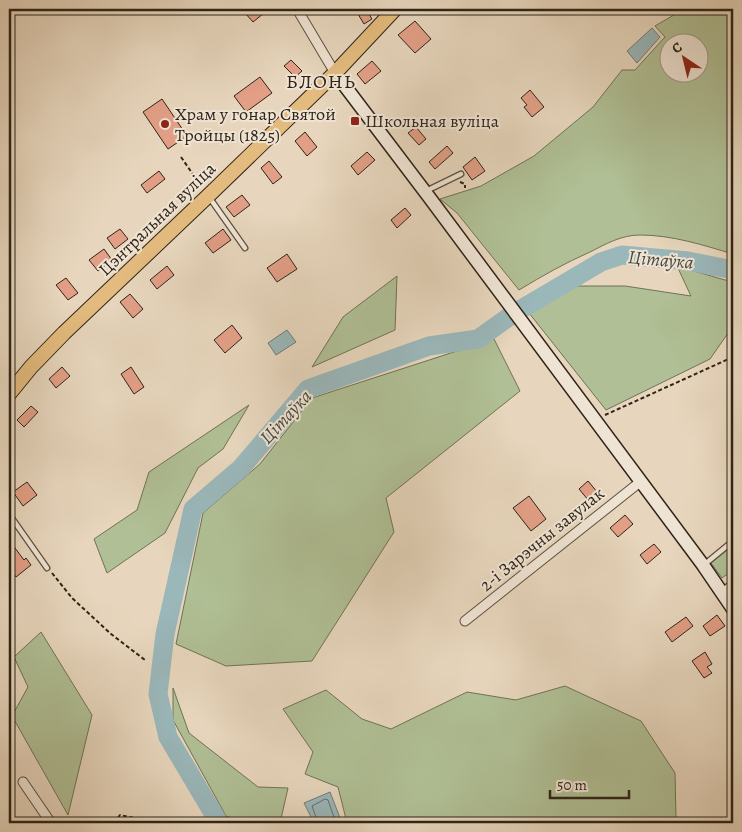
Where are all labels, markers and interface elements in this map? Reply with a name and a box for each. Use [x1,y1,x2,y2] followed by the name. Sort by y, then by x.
[660,32,710,82] north arrow
[668,37,686,58] text: С
[286,68,356,95] district label: БЛОНЬ
[175,102,336,147] place label: Храм у гонар Святой Тройцы (1825)
[365,109,500,133] place label: Школьная вуліца
[349,115,361,127] marker: Школьная вуліца
[159,118,171,130] marker: Храм у гонар Святой Тройцы (1825)
[93,156,221,281] street label: Цэнтральная вуліца
[627,244,695,276] water label: Цітаўка
[254,384,318,450] water label: Цітаўка
[475,481,609,597] street label: 2-і Зарэчны завулак
[550,767,628,799] scale bar
[557,775,587,795] text: 50 m

